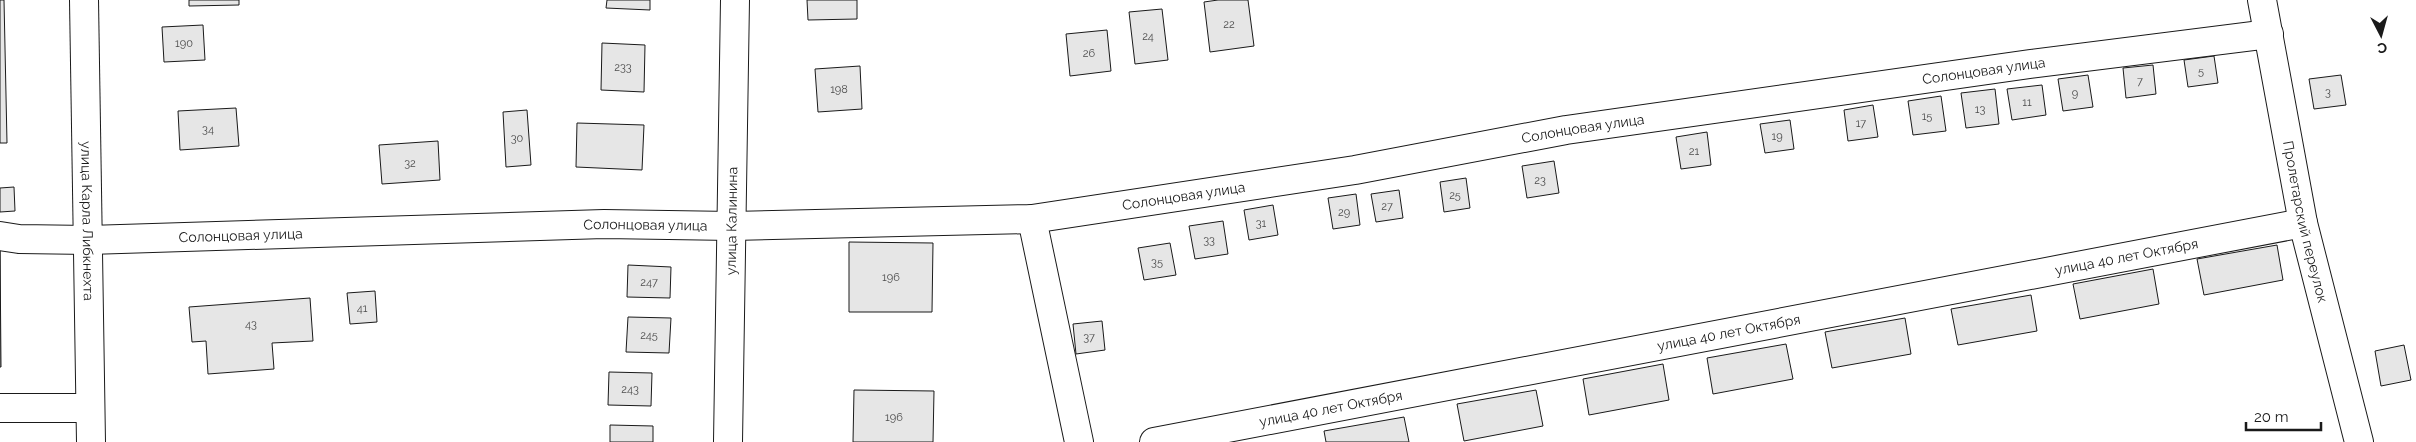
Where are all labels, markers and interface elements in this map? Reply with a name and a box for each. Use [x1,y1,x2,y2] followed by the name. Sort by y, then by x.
[2356,10,2406,60] north arrow
[1223,18,1235,31] house number: 22
[1142,30,1154,43] house number: 24
[175,37,193,50] house number: 190
[2376,39,2388,56] text: С
[1083,47,1096,60] house number: 26
[1921,54,2046,87] street label: Солонцовая улица
[614,61,632,74] house number: 233
[2198,65,2204,78] house number: 5
[2137,75,2143,88] house number: 7
[830,83,848,96] house number: 198
[2325,86,2331,99] house number: 3
[2072,87,2078,100] house number: 9
[2022,96,2032,109] house number: 11
[1975,103,1985,116] house number: 13
[1922,110,1932,123] house number: 15
[1520,111,1645,146] street label: Солонцовая улица
[1856,117,1866,130] house number: 17
[202,123,214,136] house number: 34
[1771,130,1783,143] house number: 19
[511,132,524,145] house number: 30
[2280,140,2331,304] street label: Пролетарский переулок
[78,141,97,301] street label: улица Карла Либкнехта
[1689,145,1700,158] house number: 21
[404,157,416,170] house number: 32
[723,167,740,275] street label: улица Калинина
[1534,174,1546,187] house number: 23
[1121,179,1246,213] street label: Солонцовая улица
[1449,189,1461,202] house number: 25
[1381,200,1393,213] house number: 27
[1338,206,1350,219] house number: 29
[583,216,708,234] street label: Солонцовая улица
[1256,217,1267,230] house number: 31
[178,225,303,245] street label: Солонцовая улица
[1203,234,1215,247] house number: 33
[2054,235,2199,278] street label: улица 40 лет Октября
[1151,256,1163,269] house number: 35
[882,271,900,284] house number: 196
[640,276,658,289] house number: 247
[357,302,368,315] house number: 41
[1656,311,1802,354] street label: улица 40 лет Октября
[245,318,257,331] house number: 43
[640,329,658,342] house number: 245
[1083,331,1095,344] house number: 37
[621,383,639,396] house number: 243
[1258,387,1404,430] street label: улица 40 лет Октября
[2246,400,2321,432] scale bar
[2254,408,2289,426] text: 20 m
[885,411,903,424] house number: 196

